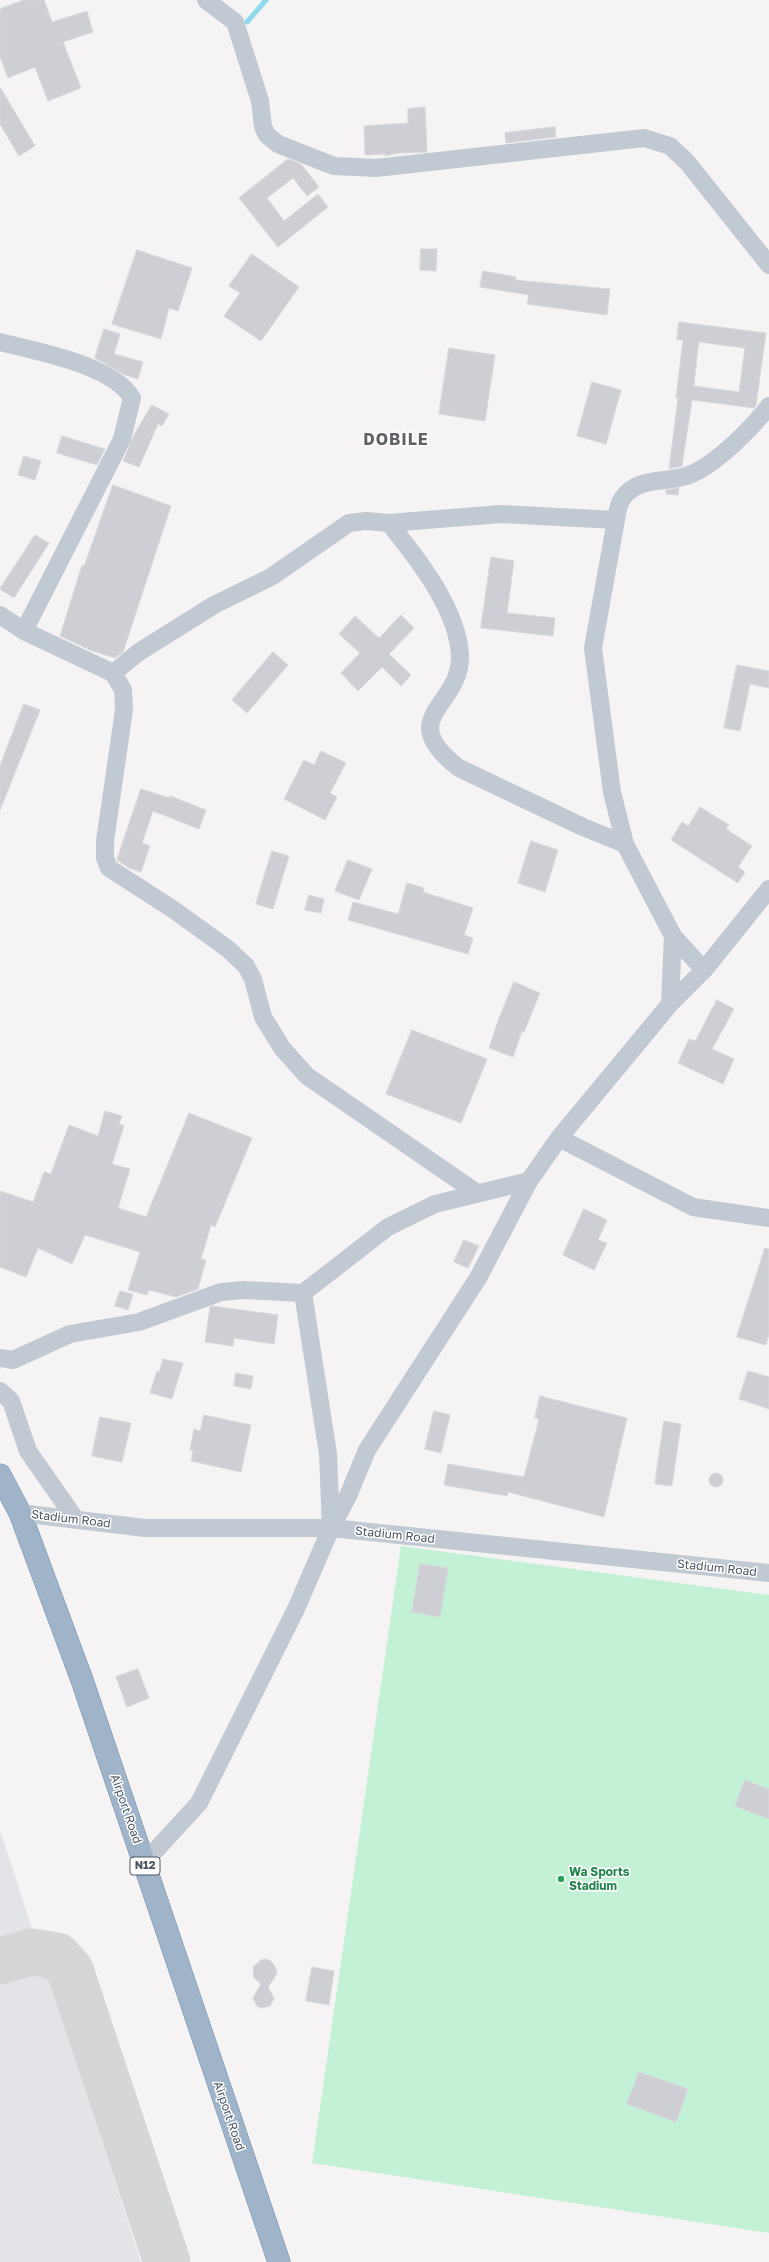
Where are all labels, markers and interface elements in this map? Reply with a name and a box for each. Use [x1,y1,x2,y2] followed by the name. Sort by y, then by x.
[363,430,429,450] district label: DOBILE
[30,1507,112,1531] street label: Stadium Road
[355,1524,435,1546] street label: Stadium Road
[677,1557,757,1579] street label: Stadium Road
[107,1772,145,1846] street label: Airport Road
[130,1857,160,1875] road number: N12
[569,1865,629,1893] place label: Wa Sports Stadium
[556,1874,566,1884] marker: Wa Sports Stadium
[210,2079,248,2153] street label: Airport Road

